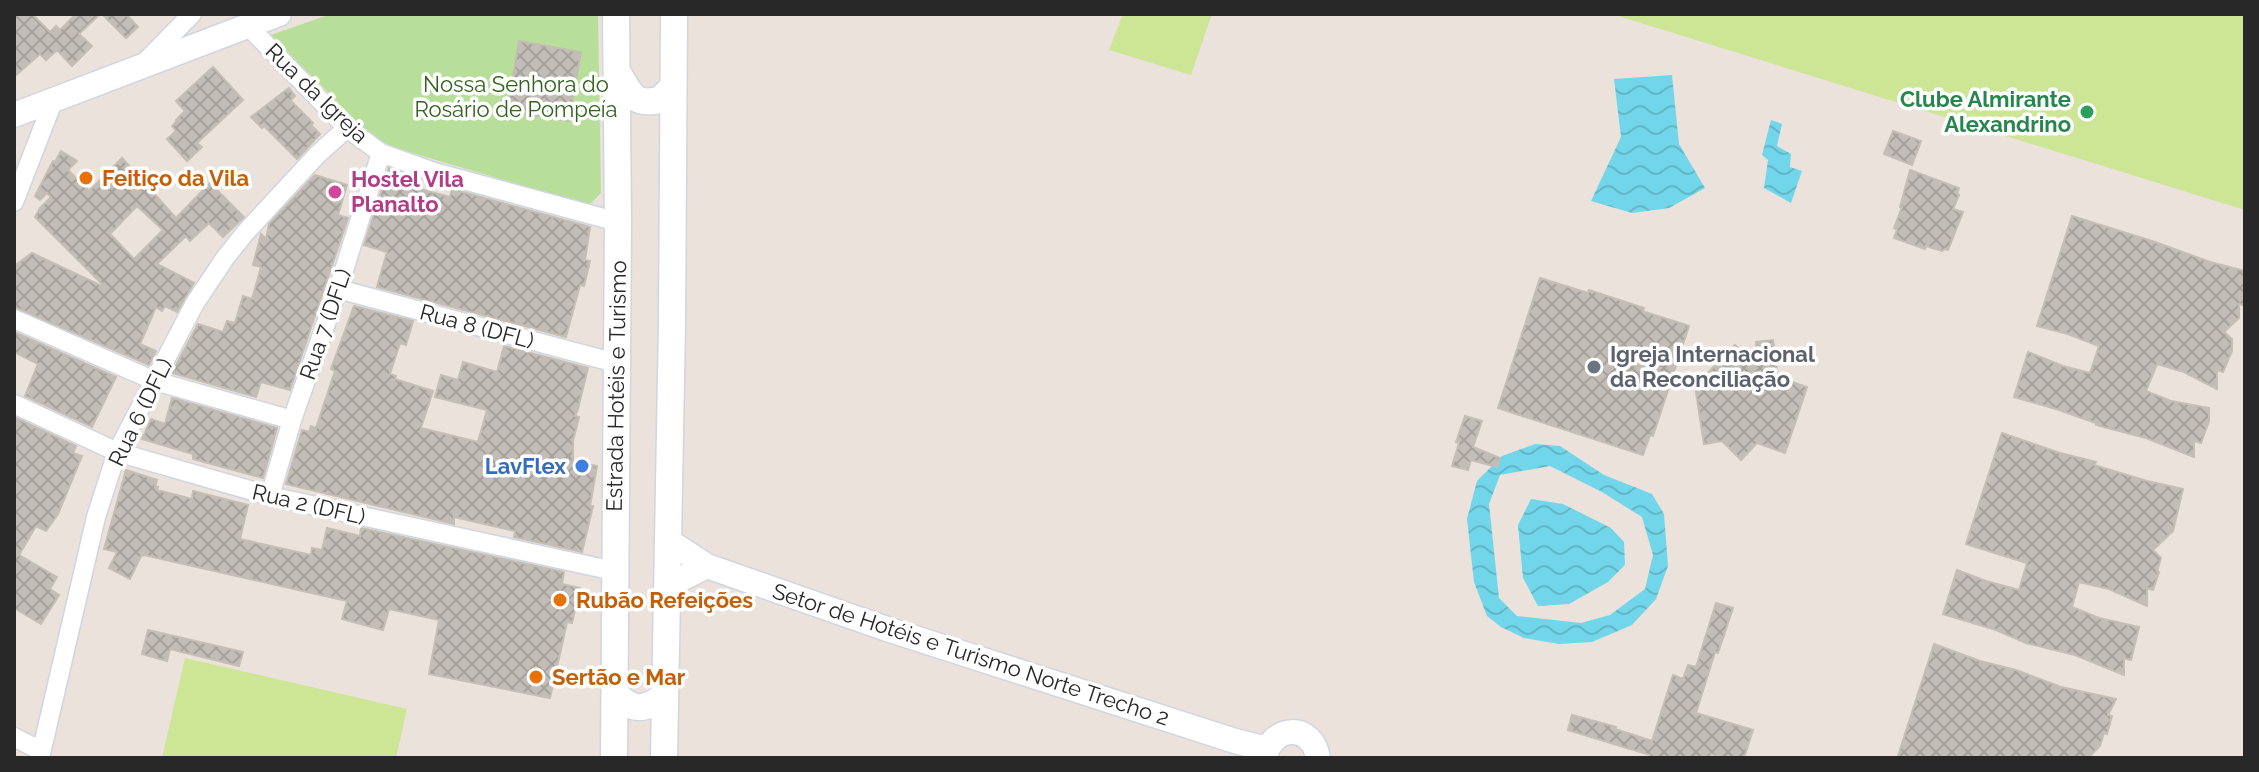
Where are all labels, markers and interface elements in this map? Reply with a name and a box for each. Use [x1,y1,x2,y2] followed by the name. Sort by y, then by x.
[260,38,374,148] street label: Rua da Igreja
[414,71,618,122] park label: Nossa Senhora do Rosário de Pompeía
[1900,86,2071,137] place label: Clube Almirante Alexandrino
[2078,103,2096,121] marker: Clube Almirante Alexandrino
[102,165,249,191] place label: Feitiço da Vila
[351,166,464,217] place label: Hostel Vila Planalto
[77,169,95,187] marker: Feitiço da Vila
[326,183,344,201] marker: Hostel Vila Planalto
[601,260,631,512] street label: Estrada Hotéis e Turismo
[294,265,356,383] street label: Rua 7 (DFL)
[417,298,537,354] street label: Rua 8 (DFL)
[1610,341,1816,392] place label: Igreja Internacional da Reconciliação
[103,354,177,470] street label: Rua 6 (DFL)
[1585,358,1603,376] marker: Igreja Internacional da Reconciliação
[485,453,566,479] place label: LavFlex
[573,457,591,475] marker: LavFlex
[250,478,368,530] street label: Rua 2 (DFL)
[769,577,1173,731] street label: Setor de Hotéis e Turismo Norte Trecho 2
[576,587,753,613] place label: Rubão Refeições
[551,591,569,609] marker: Rubão Refeições
[552,664,686,690] place label: Sertão e Mar
[527,668,545,686] marker: Sertão e Mar

